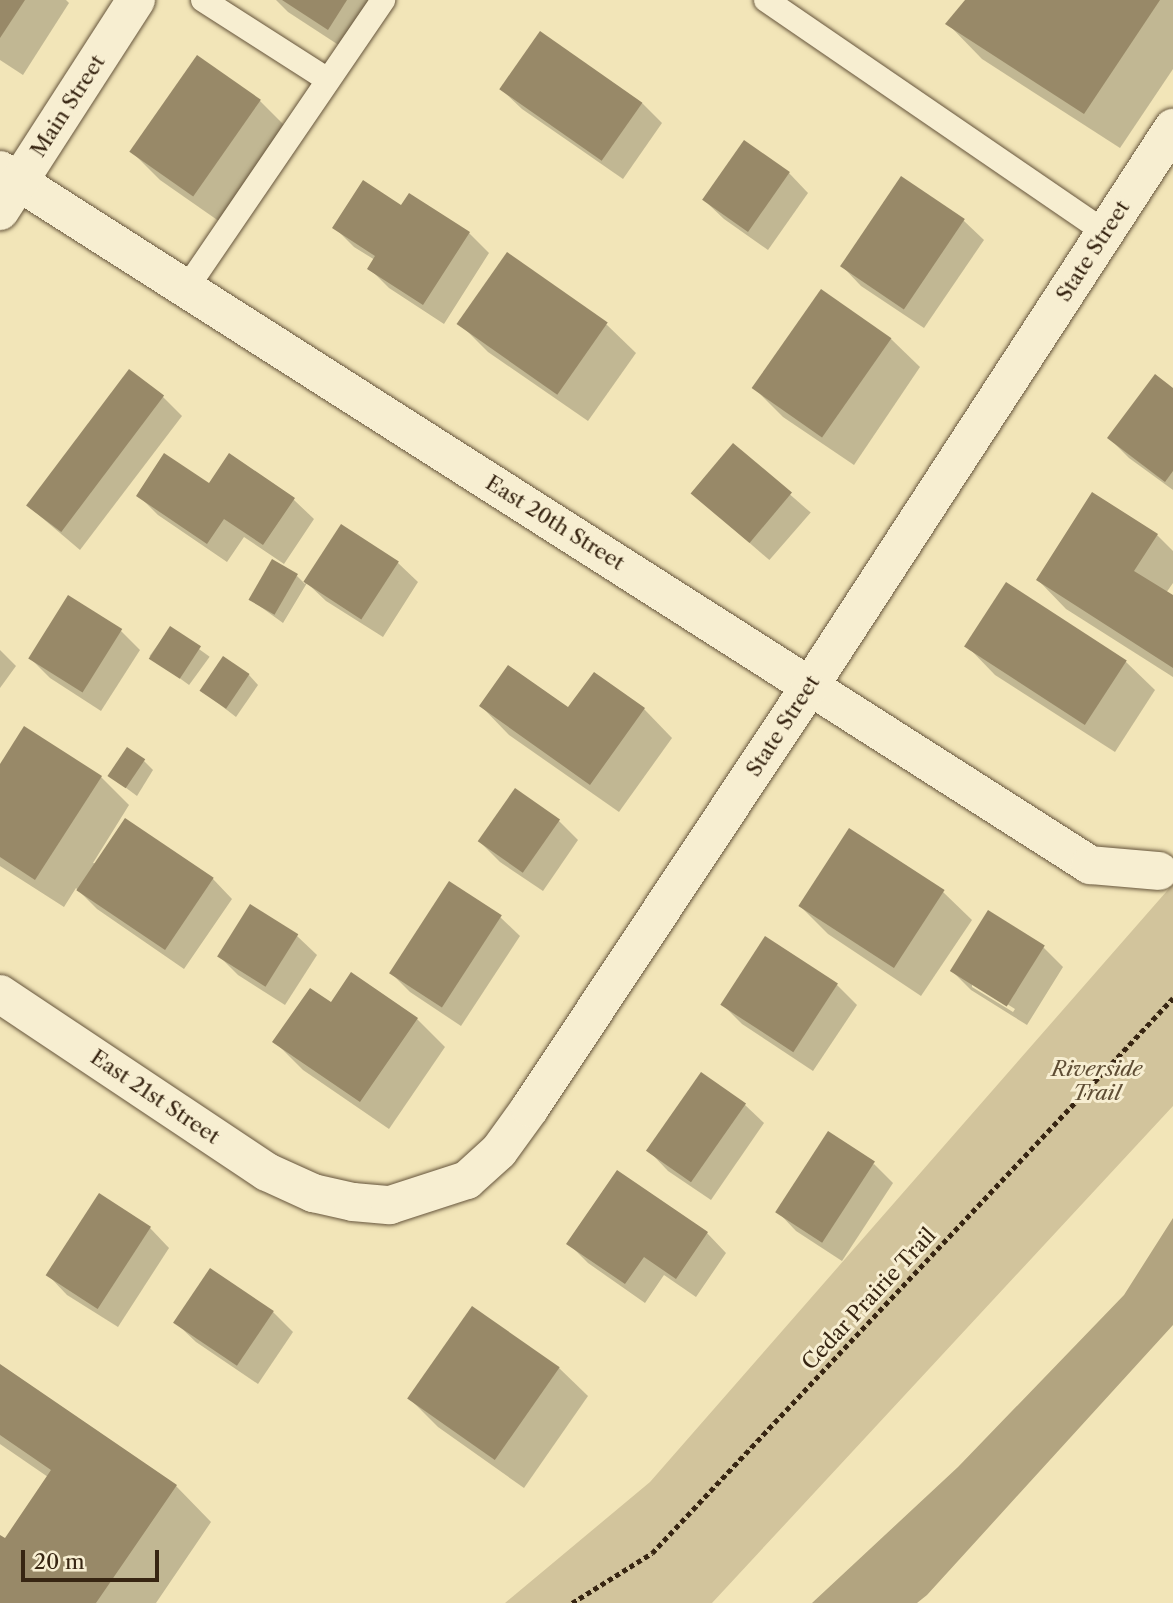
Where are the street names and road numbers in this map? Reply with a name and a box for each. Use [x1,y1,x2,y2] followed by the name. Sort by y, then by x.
[26,50,110,162] street label: Main Street
[1051,196,1135,306] street label: State Street
[481,470,629,576] street label: East 20th Street
[741,671,825,781] street label: State Street
[86,1045,224,1149] street label: East 21st Street
[796,1222,942,1376] street label: Cedar Prairie Trail

